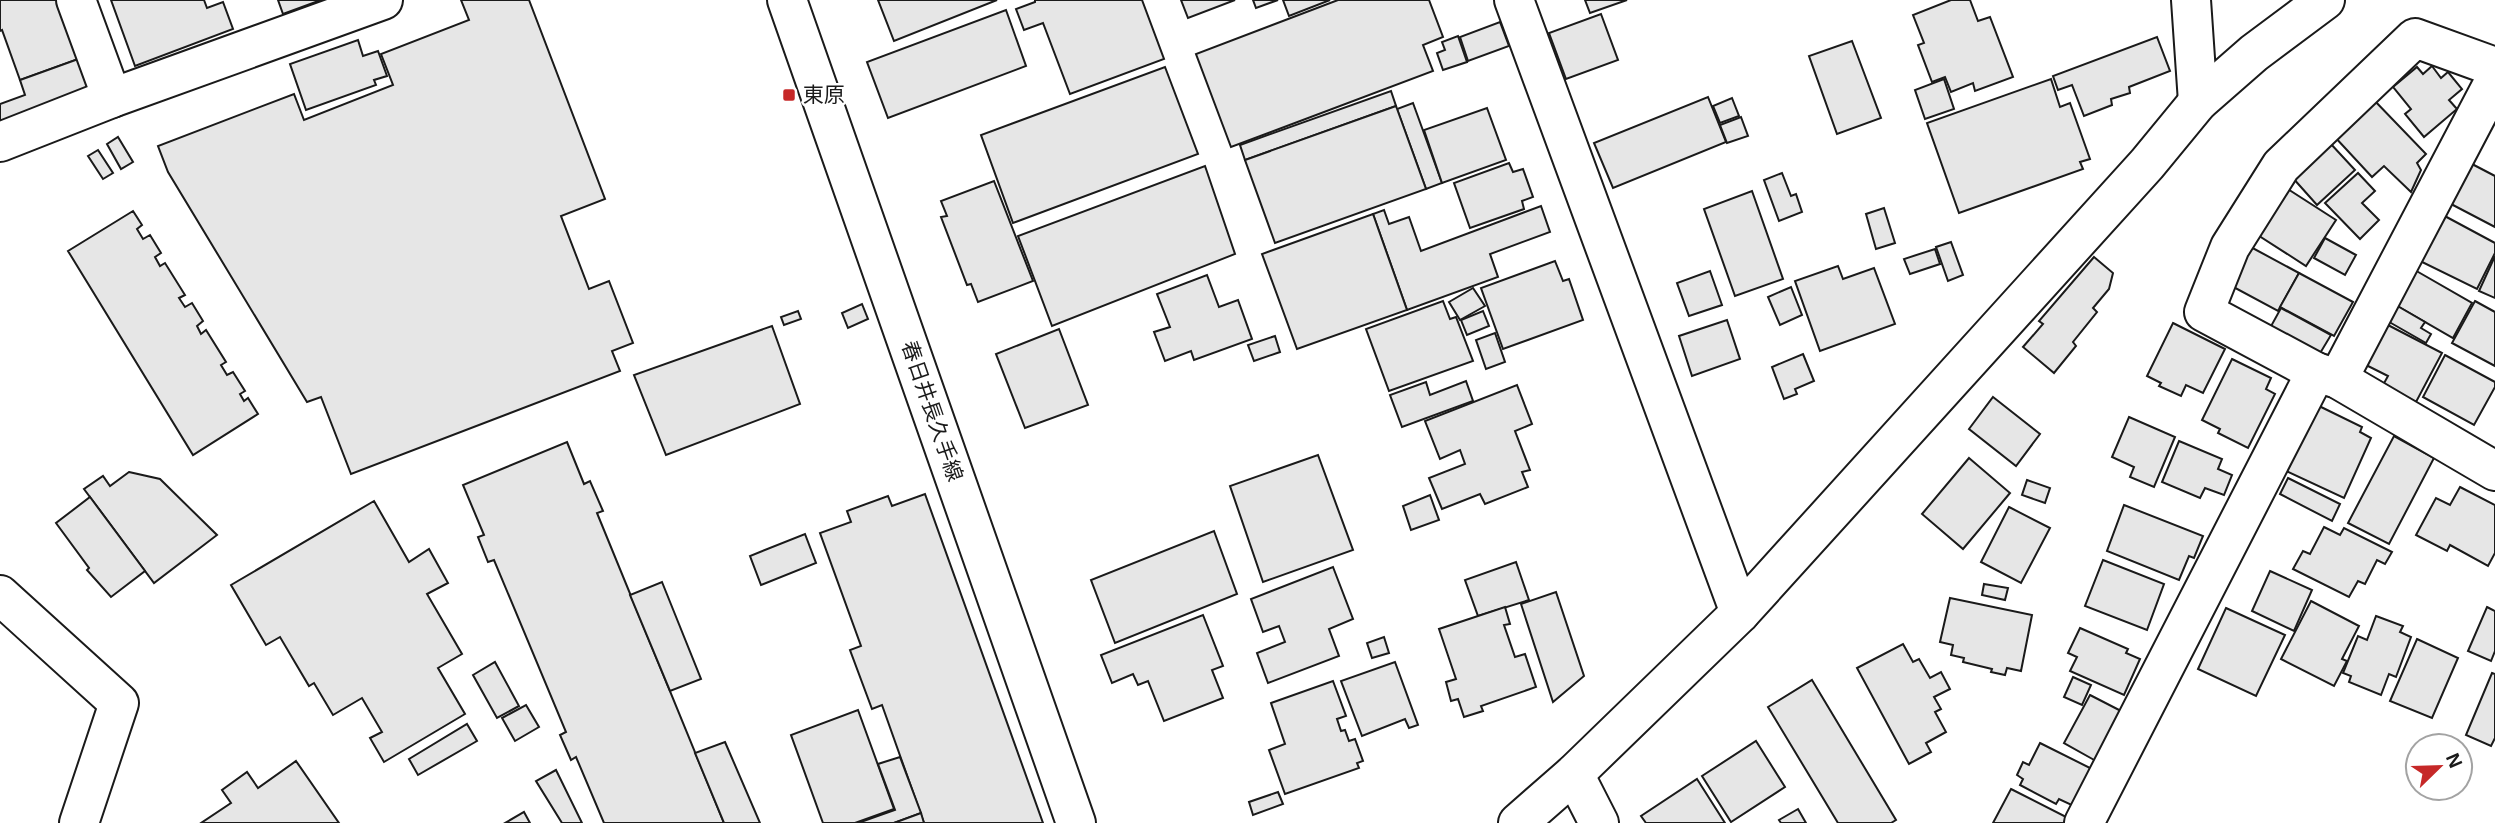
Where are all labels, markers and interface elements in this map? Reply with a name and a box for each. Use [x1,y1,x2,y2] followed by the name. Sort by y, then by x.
[803,83,845,106] place label: 東原
[781,87,797,103] marker: 東原
[898,338,967,484] street label: 春日井長久手線
[2404,732,2474,802] north arrow
[2442,750,2467,771] text: N

